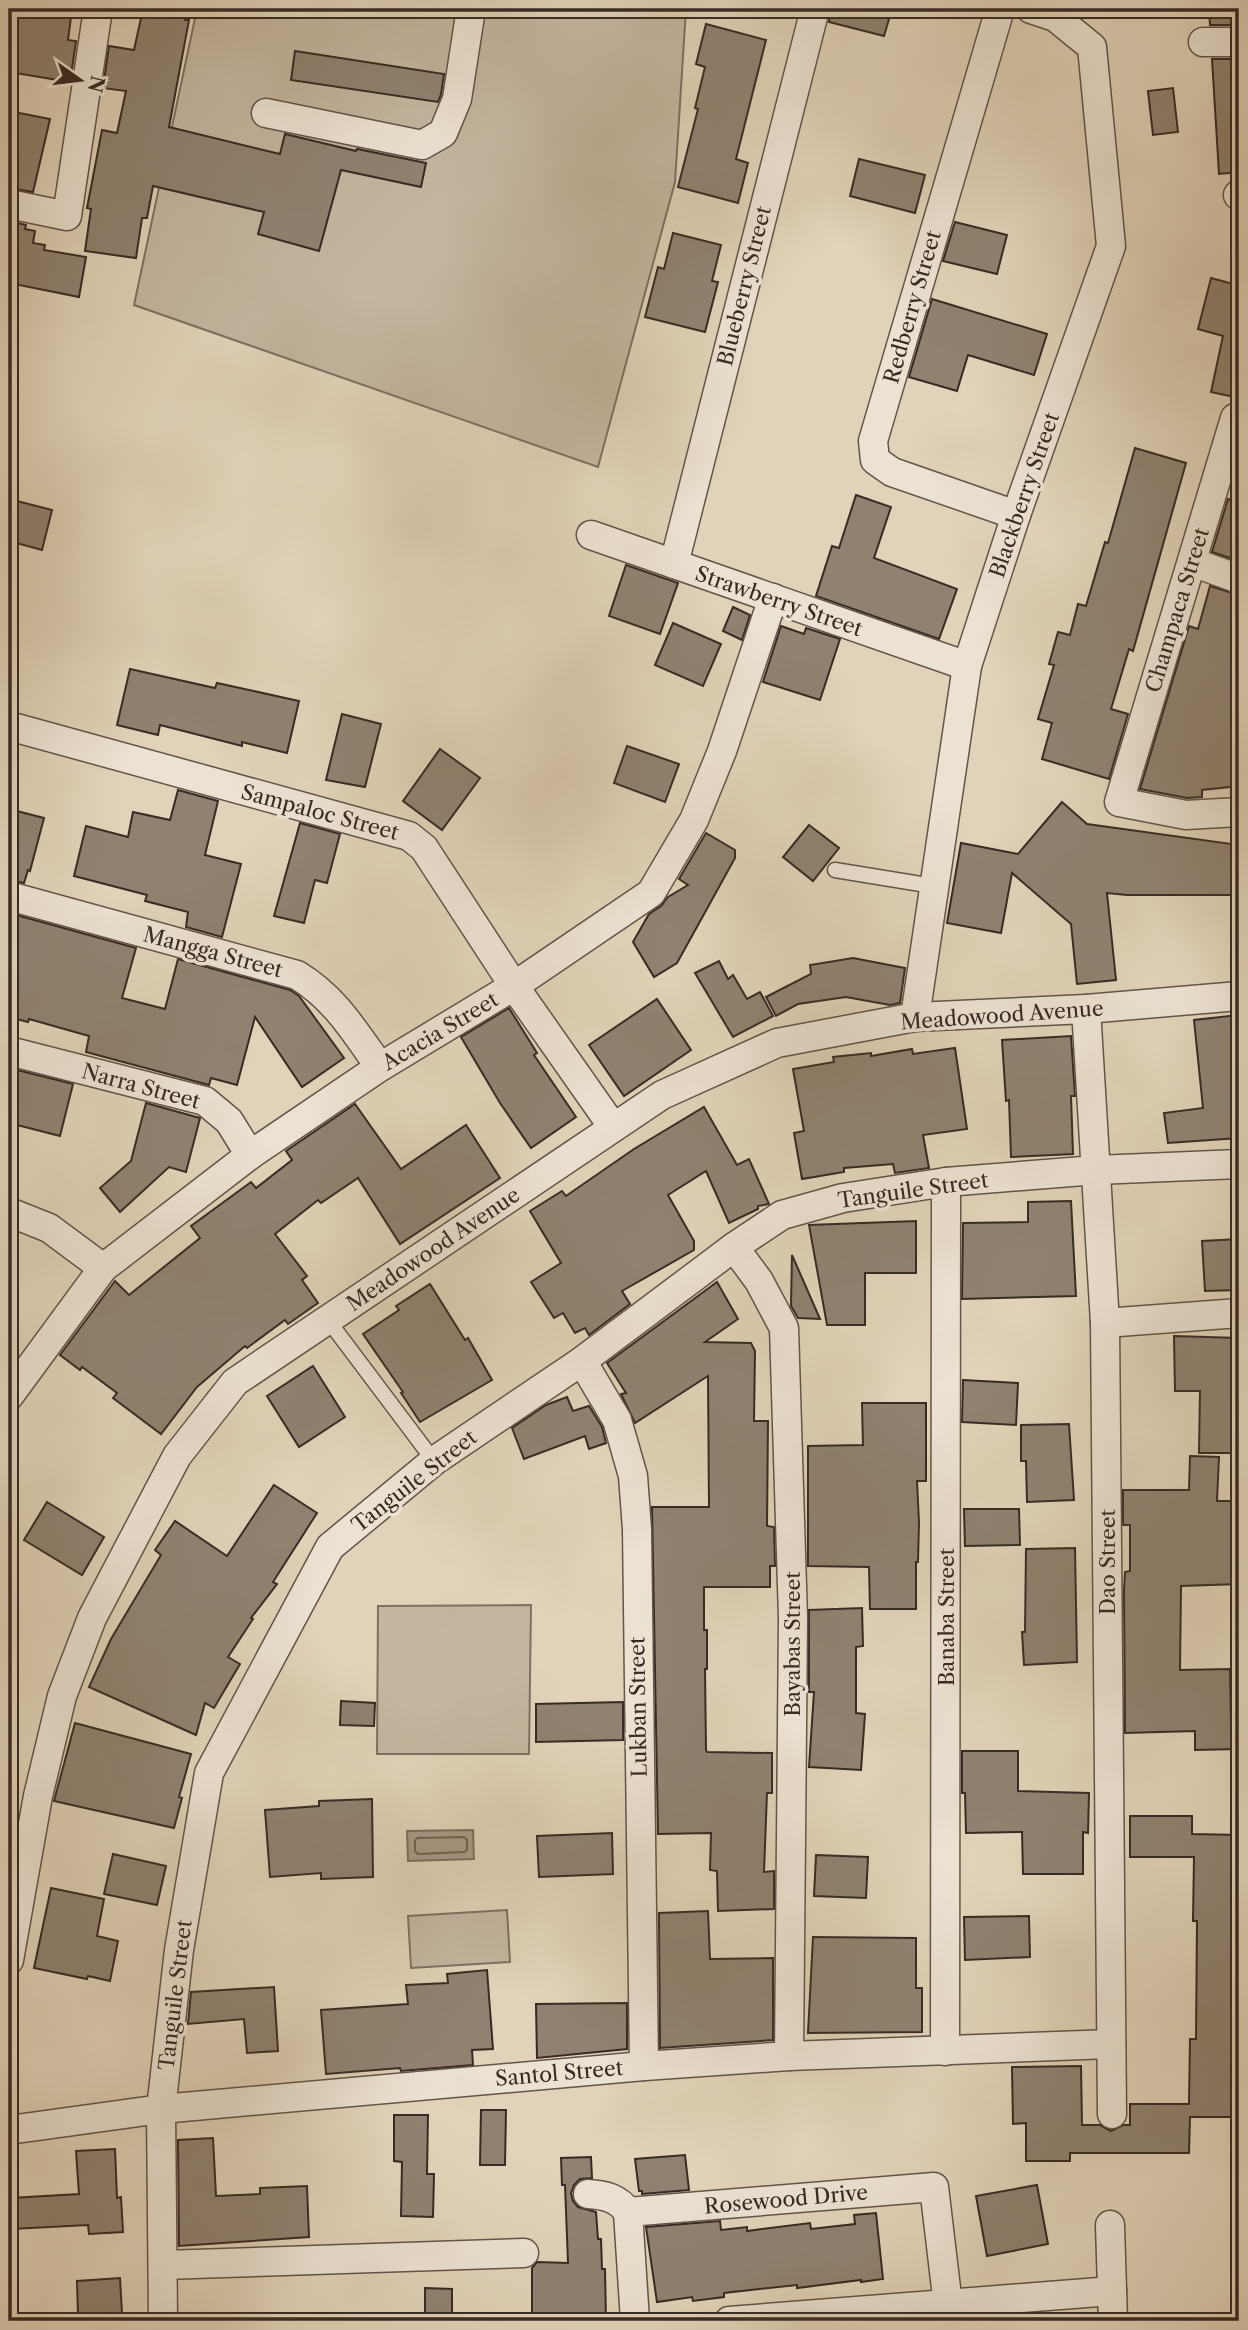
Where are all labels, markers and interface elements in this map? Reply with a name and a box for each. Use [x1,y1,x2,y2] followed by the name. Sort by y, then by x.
[46,46,116,116] north arrow
[83,73,109,95] text: N
[712,203,776,368] street label: Blueberry Street
[878,227,946,386] street label: Redberry Street
[984,408,1064,581] street label: Blackberry Street
[1140,524,1214,695] street label: Champaca Street
[692,561,866,641] street label: Strawberry Street
[238,779,402,845] street label: Sampaloc Street
[141,921,286,983] street label: Mangga Street
[377,986,503,1076] street label: Acacia Street
[900,995,1104,1035] street label: Meadowood Avenue
[79,1058,203,1114] street label: Narra Street
[836,1167,990,1213] street label: Tanguile Street
[342,1182,524,1316] street label: Meadowood Avenue
[347,1424,482,1537] street label: Tanguile Street
[1095,1508,1120,1615] street label: Dao Street
[934,1547,959,1686] street label: Banaba Street
[780,1571,805,1717] street label: Bayabas Street
[624,1636,652,1778] street label: Lukban Street
[153,1918,197,2072] street label: Tanguile Street
[494,2055,625,2091] street label: Santol Street
[703,2179,869,2219] street label: Rosewood Drive

